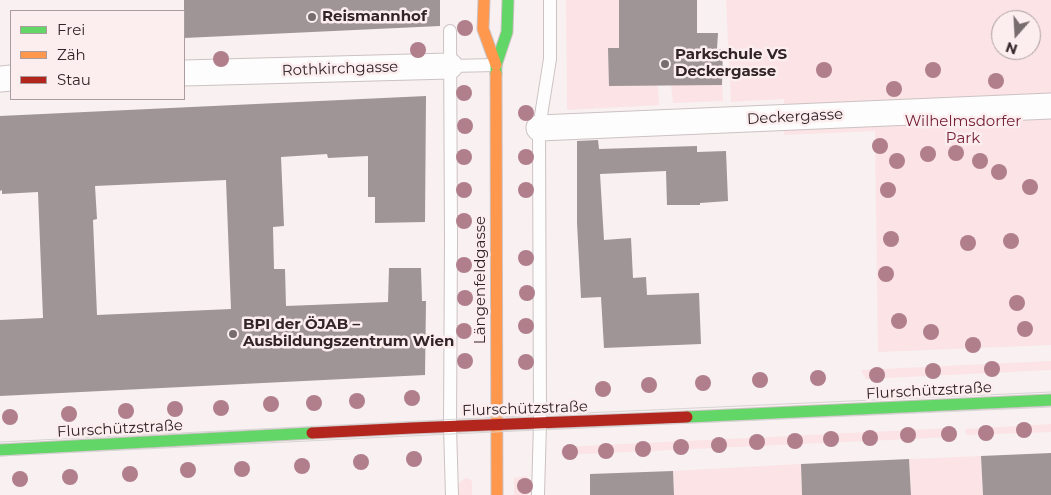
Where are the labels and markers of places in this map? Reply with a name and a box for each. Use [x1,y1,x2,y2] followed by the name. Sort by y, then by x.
[322,8,427,26] place label: Reismannhof
[306,11,318,23] marker: Reismannhof
[675,46,787,81] place label: Parkschule VS Deckergasse
[659,58,671,70] marker: Parkschule VS Deckergasse
[243,316,454,351] place label: BPI der ÖJAB – Ausbildungszentrum Wien
[227,328,239,340] marker: BPI der ÖJAB – Ausbildungszentrum Wien

